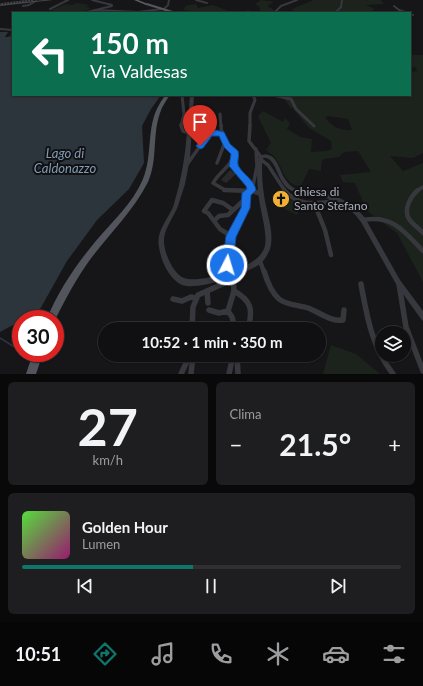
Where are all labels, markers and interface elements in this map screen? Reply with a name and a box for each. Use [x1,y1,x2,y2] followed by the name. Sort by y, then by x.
[90,26,169,60] text: 150 m
[24,28,76,80] icon: left
[90,60,188,82] text: Via Valdesas
[183,105,217,146] pin
[189,111,211,133] icon: arrive
[34,145,96,176] water label: Lago di Caldonazzo
[294,184,368,213] place label: chiesa di Santo Stefano
[271,189,291,209] church icon: chiesa di Santo Stefano
[206,244,248,286] position arrow
[12,310,64,362] speed limit sign: 30
[375,326,411,362] map controls
[375,326,411,362] button: layers
[142,333,282,351] text: 10:52 · 1 min · 350 m
[78,395,138,457] text: 27
[230,406,262,422] text: Clima
[279,426,351,462] text: 21.5°
[230,431,242,458] text: −
[388,431,401,458] text: +
[93,452,123,468] text: km/h
[82,518,168,536] text: Golden Hour
[82,536,120,552] text: Lumen
[74,575,96,597] icon: previous
[200,575,222,597] icon: pause
[327,575,349,597] icon: next
[91,640,119,668] icon: directions
[149,640,177,668] icon: music
[207,640,235,668] icon: phone
[264,640,292,668] icon: climate
[322,640,350,668] icon: car
[380,640,408,668] icon: filters
[15,643,61,665] text: 10:51

